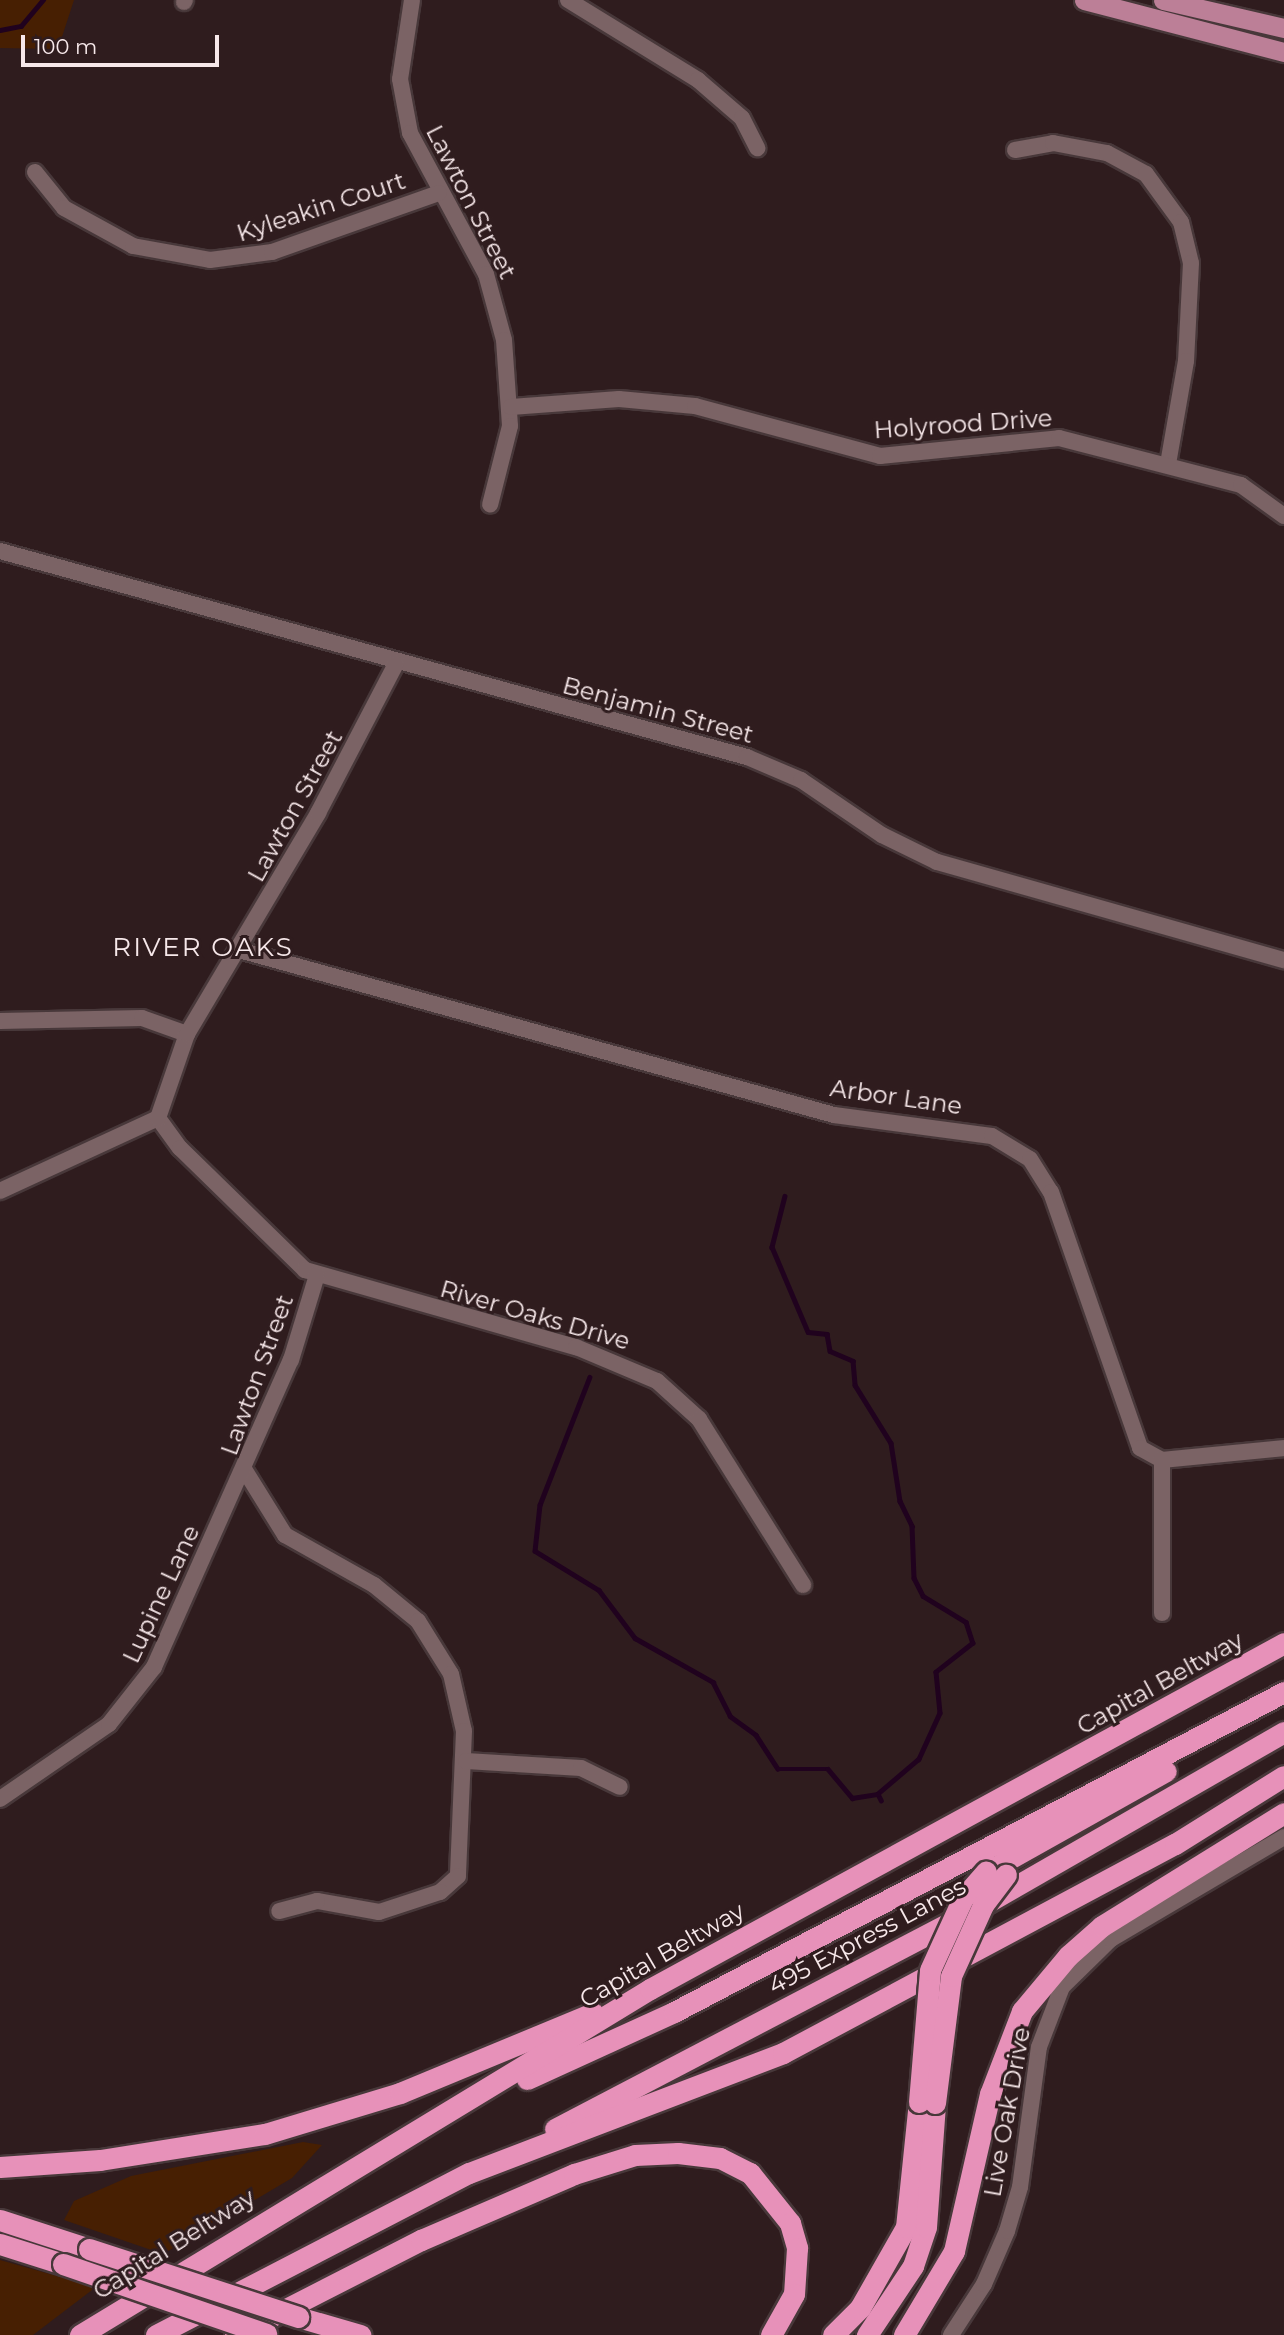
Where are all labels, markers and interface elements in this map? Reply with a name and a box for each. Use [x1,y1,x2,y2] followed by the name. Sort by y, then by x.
[24,21,222,65] scale bar
[34,34,97,59] text: 100 m
[420,120,522,284] street label: Lawton Street
[233,166,409,248] street label: Kyleakin Court
[873,403,1053,445] street label: Holyrood Drive
[559,671,757,749] street label: Benjamin Street
[242,725,348,887] street label: Lawton Street
[114,932,292,964] district label: RIVER OAKS
[828,1073,964,1121] street label: Arbor Lane
[437,1274,633,1356] street label: River Oaks Drive
[215,1291,299,1459] street label: Lawton Street
[116,1520,206,1668] street label: Lupine Lane
[1072,1625,1248,1741] street label: Capital Beltway
[763,1872,971,2000] street label: 495 Express Lanes
[575,1896,749,2014] street label: Capital Beltway
[978,2025,1036,2199] street label: Live Oak Drive
[88,2183,260,2305] street label: Capital Beltway

